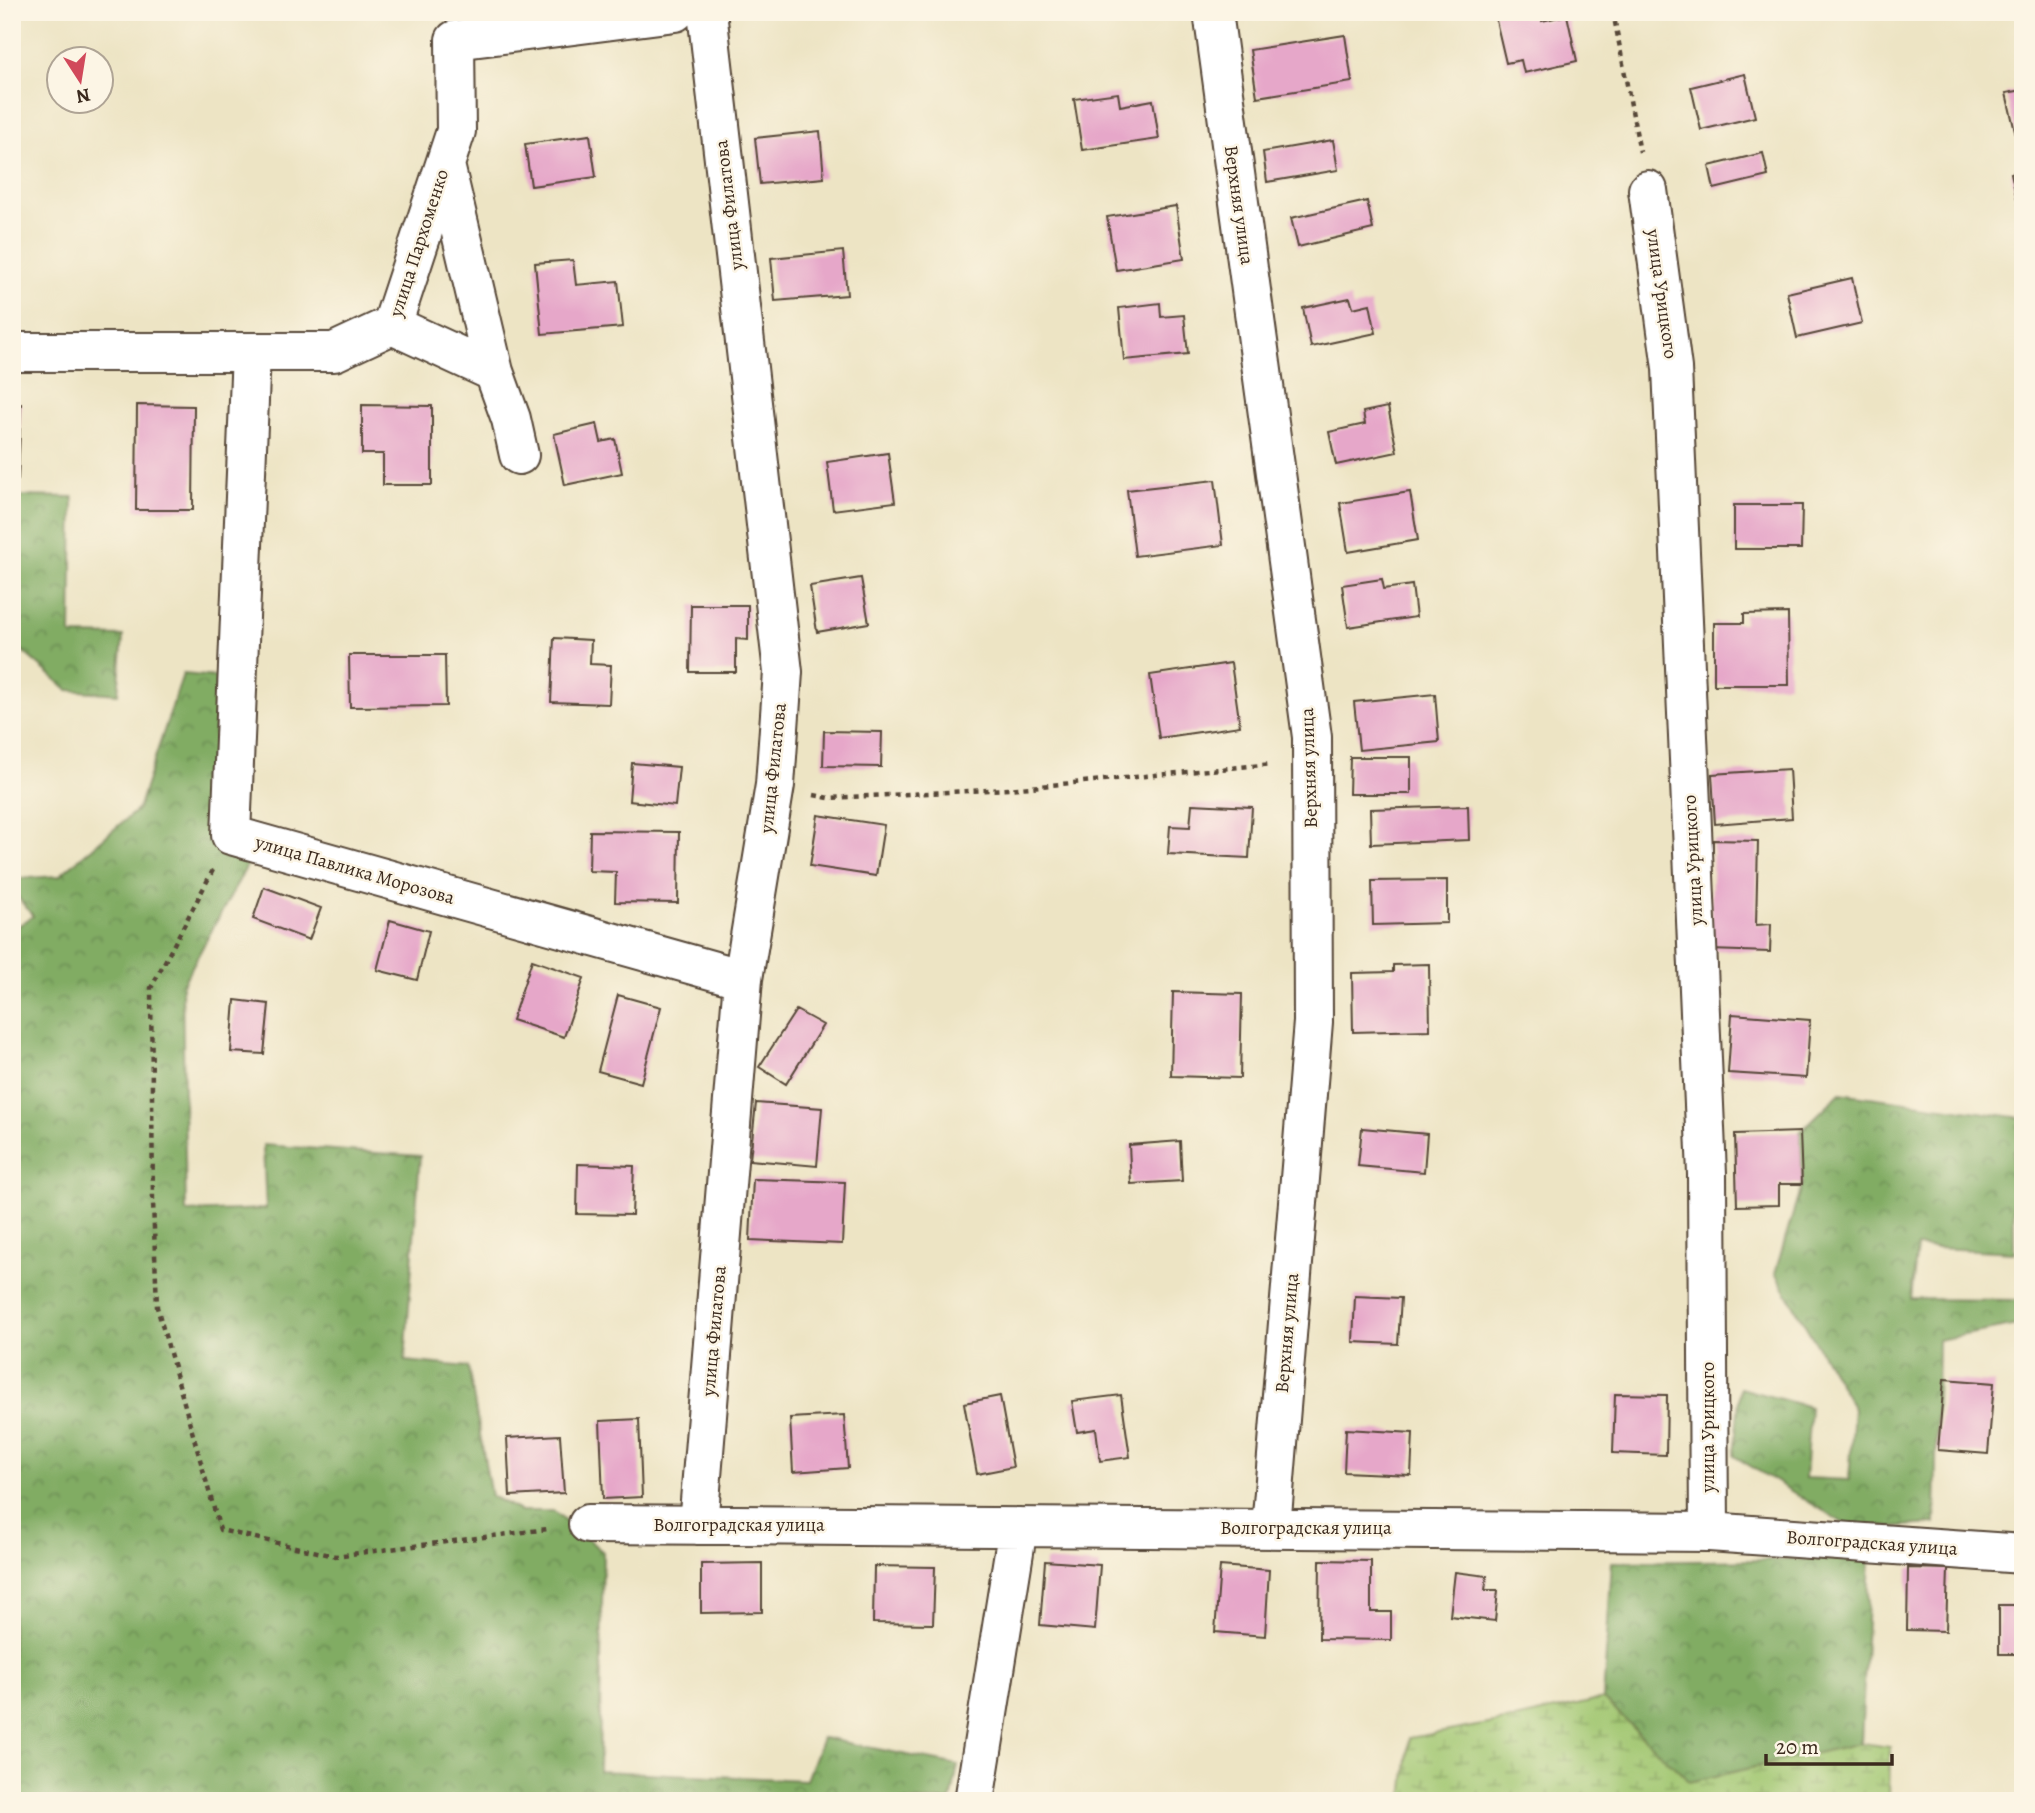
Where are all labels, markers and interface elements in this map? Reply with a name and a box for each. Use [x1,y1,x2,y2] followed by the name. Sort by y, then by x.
[46,46,116,116] north arrow
[74,81,93,110] text: N
[708,138,750,273] street label: улица Филатова
[1218,144,1260,267] street label: Верхняя улица
[383,166,455,321] street label: улица Пархоменко
[1640,226,1684,361] street label: улица Урицкого
[753,701,793,835] street label: улица Филатова
[1294,707,1324,829] street label: Верхняя улица
[1677,794,1709,927] street label: улица Урицкого
[251,829,458,911] street label: улица Павлика Морозова
[695,1264,733,1398] street label: улица Филатова
[1269,1272,1305,1394] street label: Верхняя улица
[1695,1362,1721,1493] street label: улица Урицкого
[653,1512,825,1538] street label: Волгоградская улица
[1220,1515,1392,1541] street label: Волгоградская улица
[1785,1524,1959,1562] street label: Волгоградская улица
[1766,1722,1892,1766] scale bar
[1776,1733,1819,1761] text: 20 m

